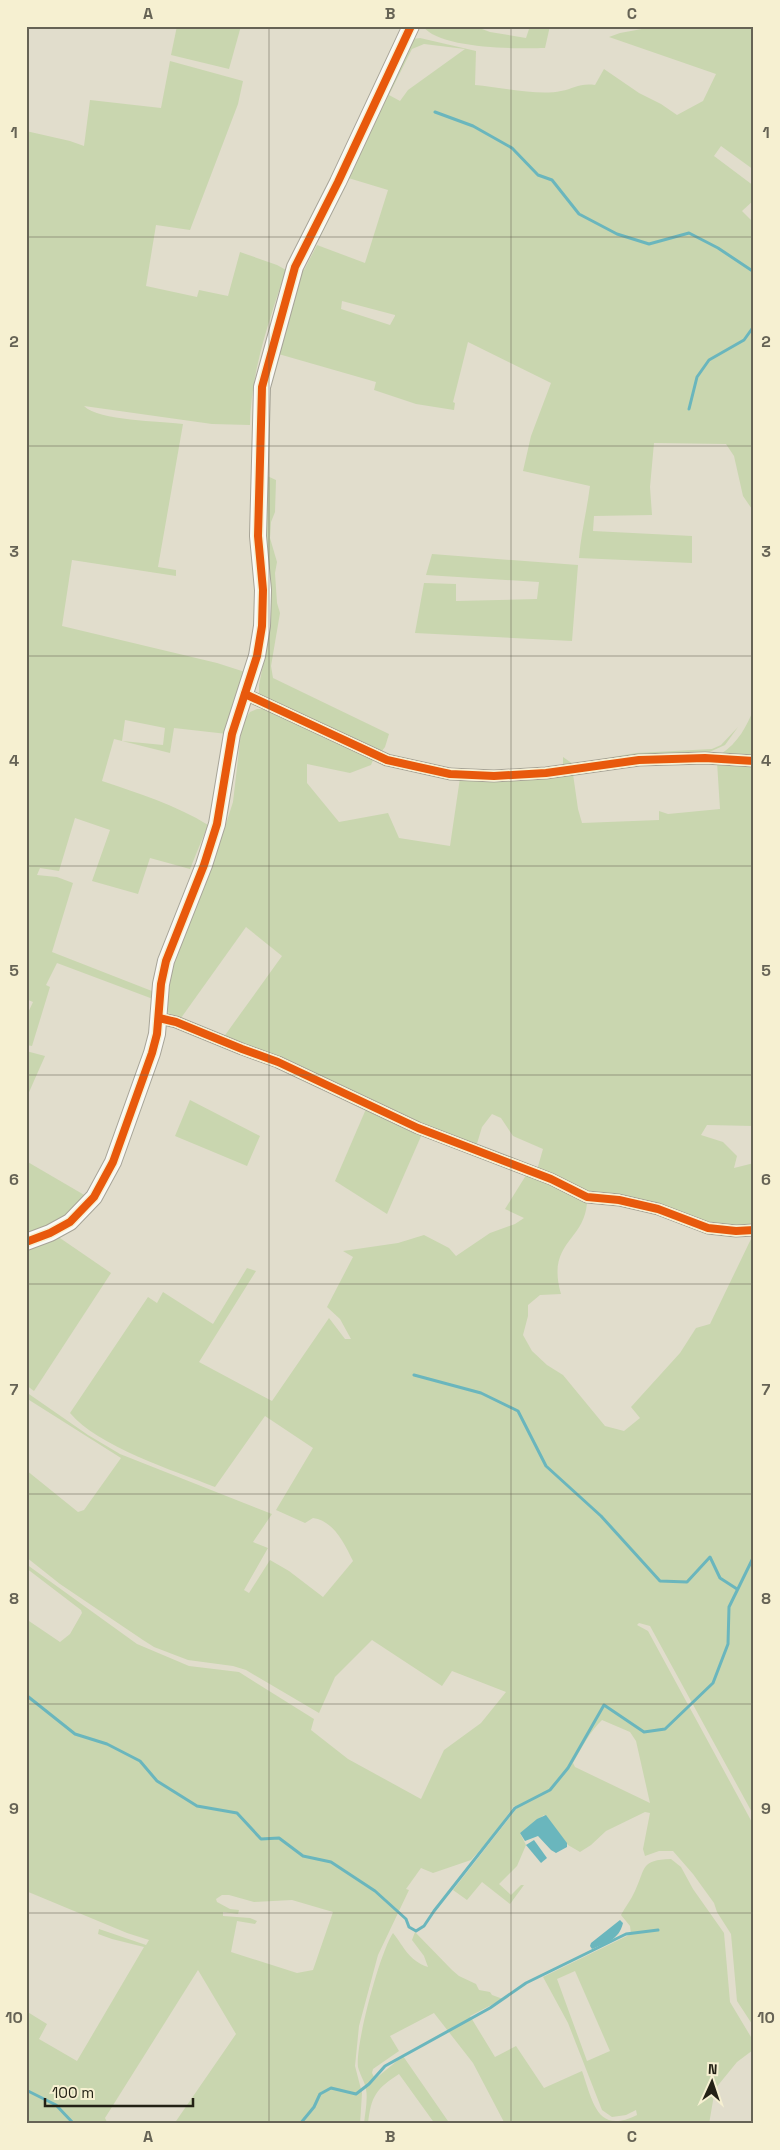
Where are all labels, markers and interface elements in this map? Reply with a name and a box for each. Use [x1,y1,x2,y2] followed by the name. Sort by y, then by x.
[143,3,153,24] text: A
[385,3,395,24] text: B
[627,3,637,24] text: C
[10,122,18,143] text: 1
[762,122,770,143] text: 1
[9,331,19,352] text: 2
[761,331,771,352] text: 2
[9,541,19,562] text: 3
[761,541,771,562] text: 3
[9,750,19,771] text: 4
[761,750,771,771] text: 4
[9,960,19,981] text: 5
[761,960,771,981] text: 5
[9,1169,19,1190] text: 6
[761,1169,771,1190] text: 6
[10,1379,19,1400] text: 7
[762,1379,771,1400] text: 7
[9,1588,19,1609] text: 8
[761,1588,771,1609] text: 8
[9,1798,19,1819] text: 9
[761,1798,771,1819] text: 9
[5,2007,23,2028] text: 10
[757,2007,775,2028] text: 10
[688,2058,738,2108] north arrow
[708,2060,718,2078] text: N
[45,2075,192,2107] scale bar
[52,2083,94,2102] text: 100 m
[143,2126,153,2147] text: A
[385,2126,395,2147] text: B
[627,2126,637,2147] text: C

